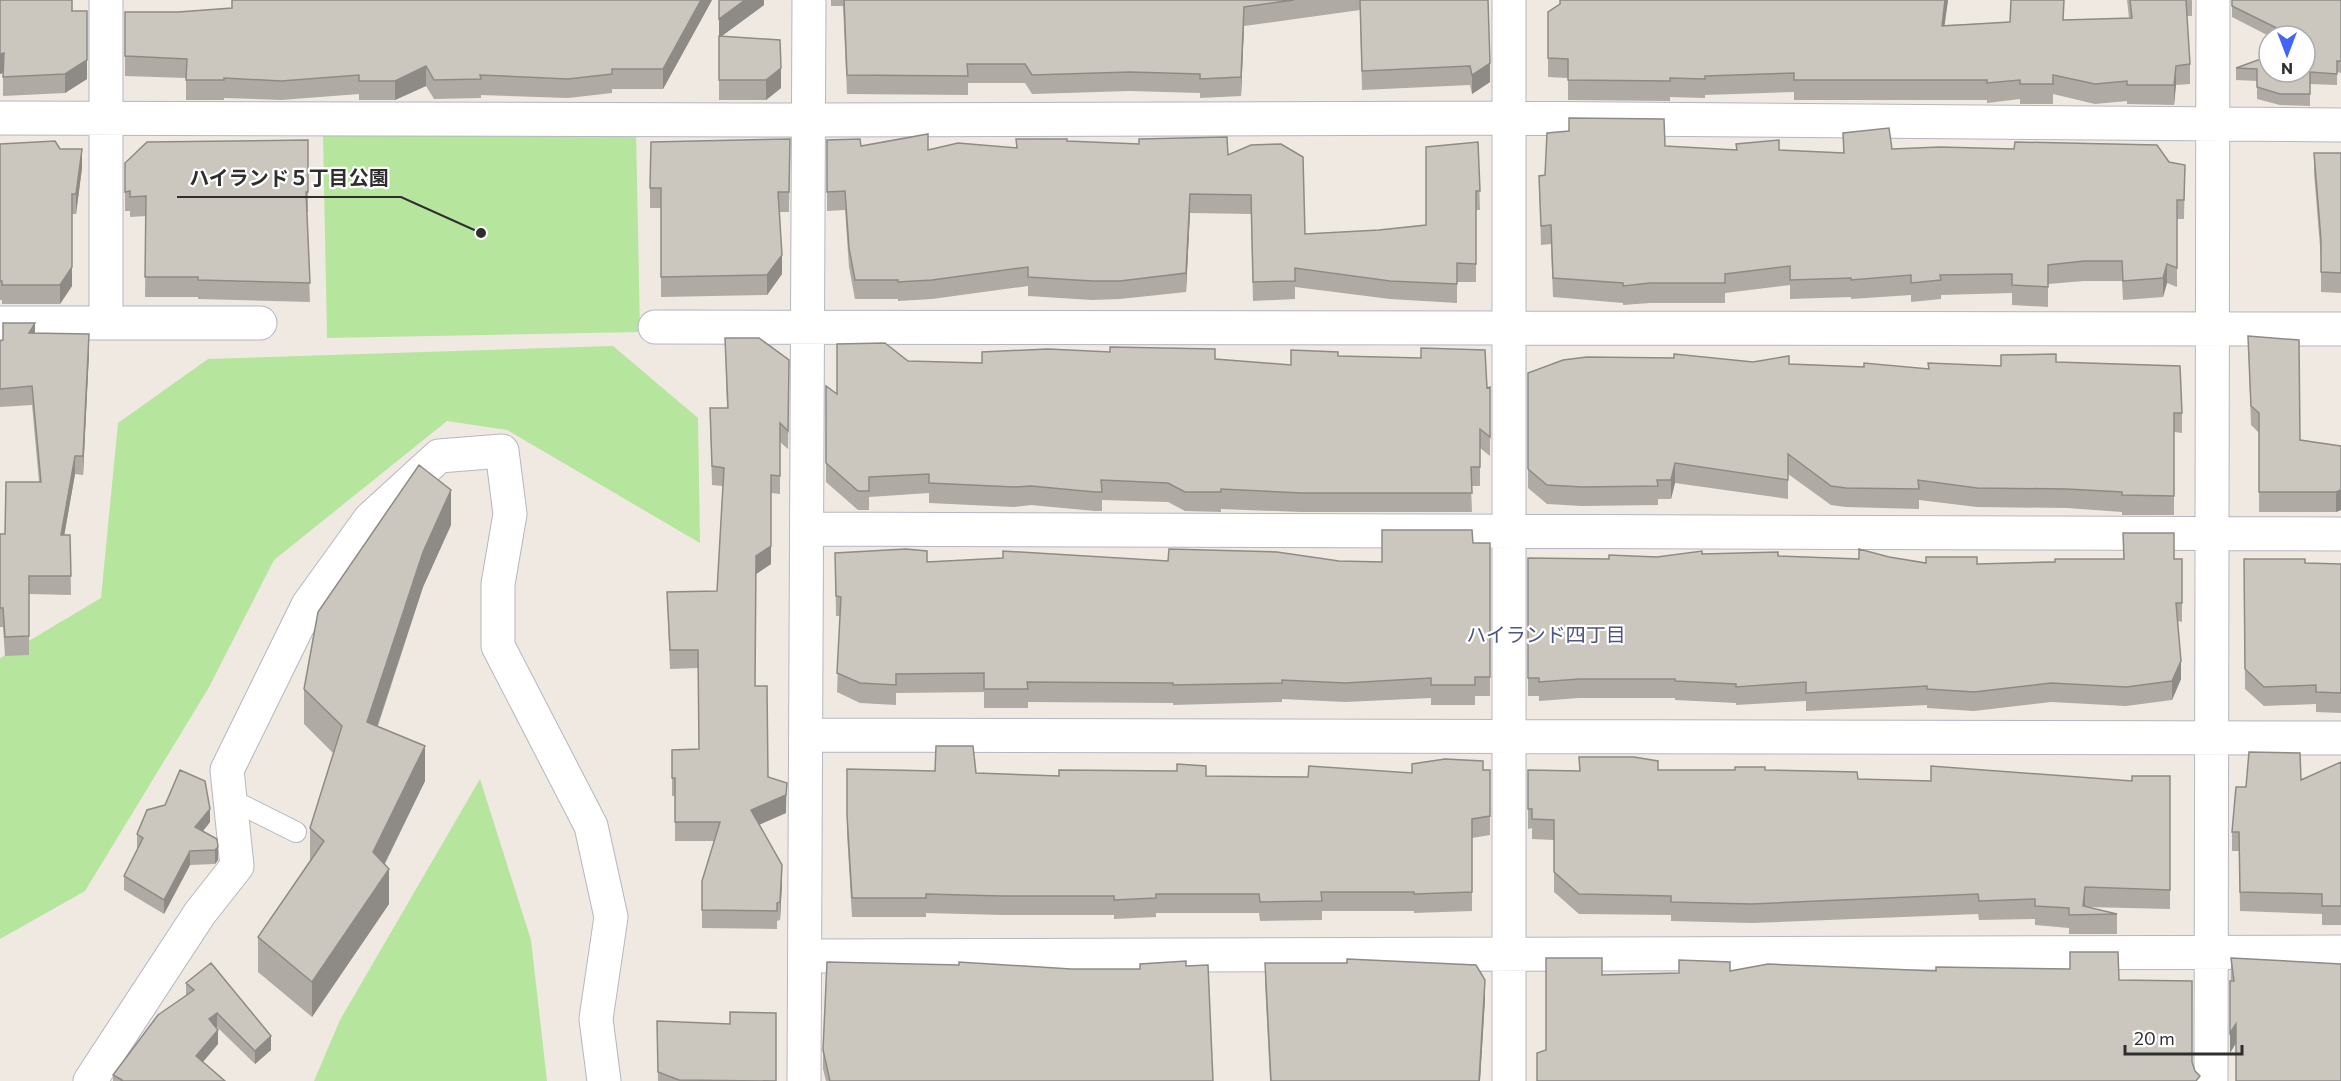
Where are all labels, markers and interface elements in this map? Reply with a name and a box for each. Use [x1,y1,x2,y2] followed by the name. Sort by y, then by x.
[2257,24,2317,84] north arrow
[2281,60,2293,79] text: N
[177,159,401,197] callout: ハイランド５丁目公園
[189,165,389,189] text: ハイランド５丁目公園
[1466,622,1626,646] district label: ハイランド四丁目
[2125,1018,2242,1056] scale bar
[2134,1027,2175,1049] text: 20 m

